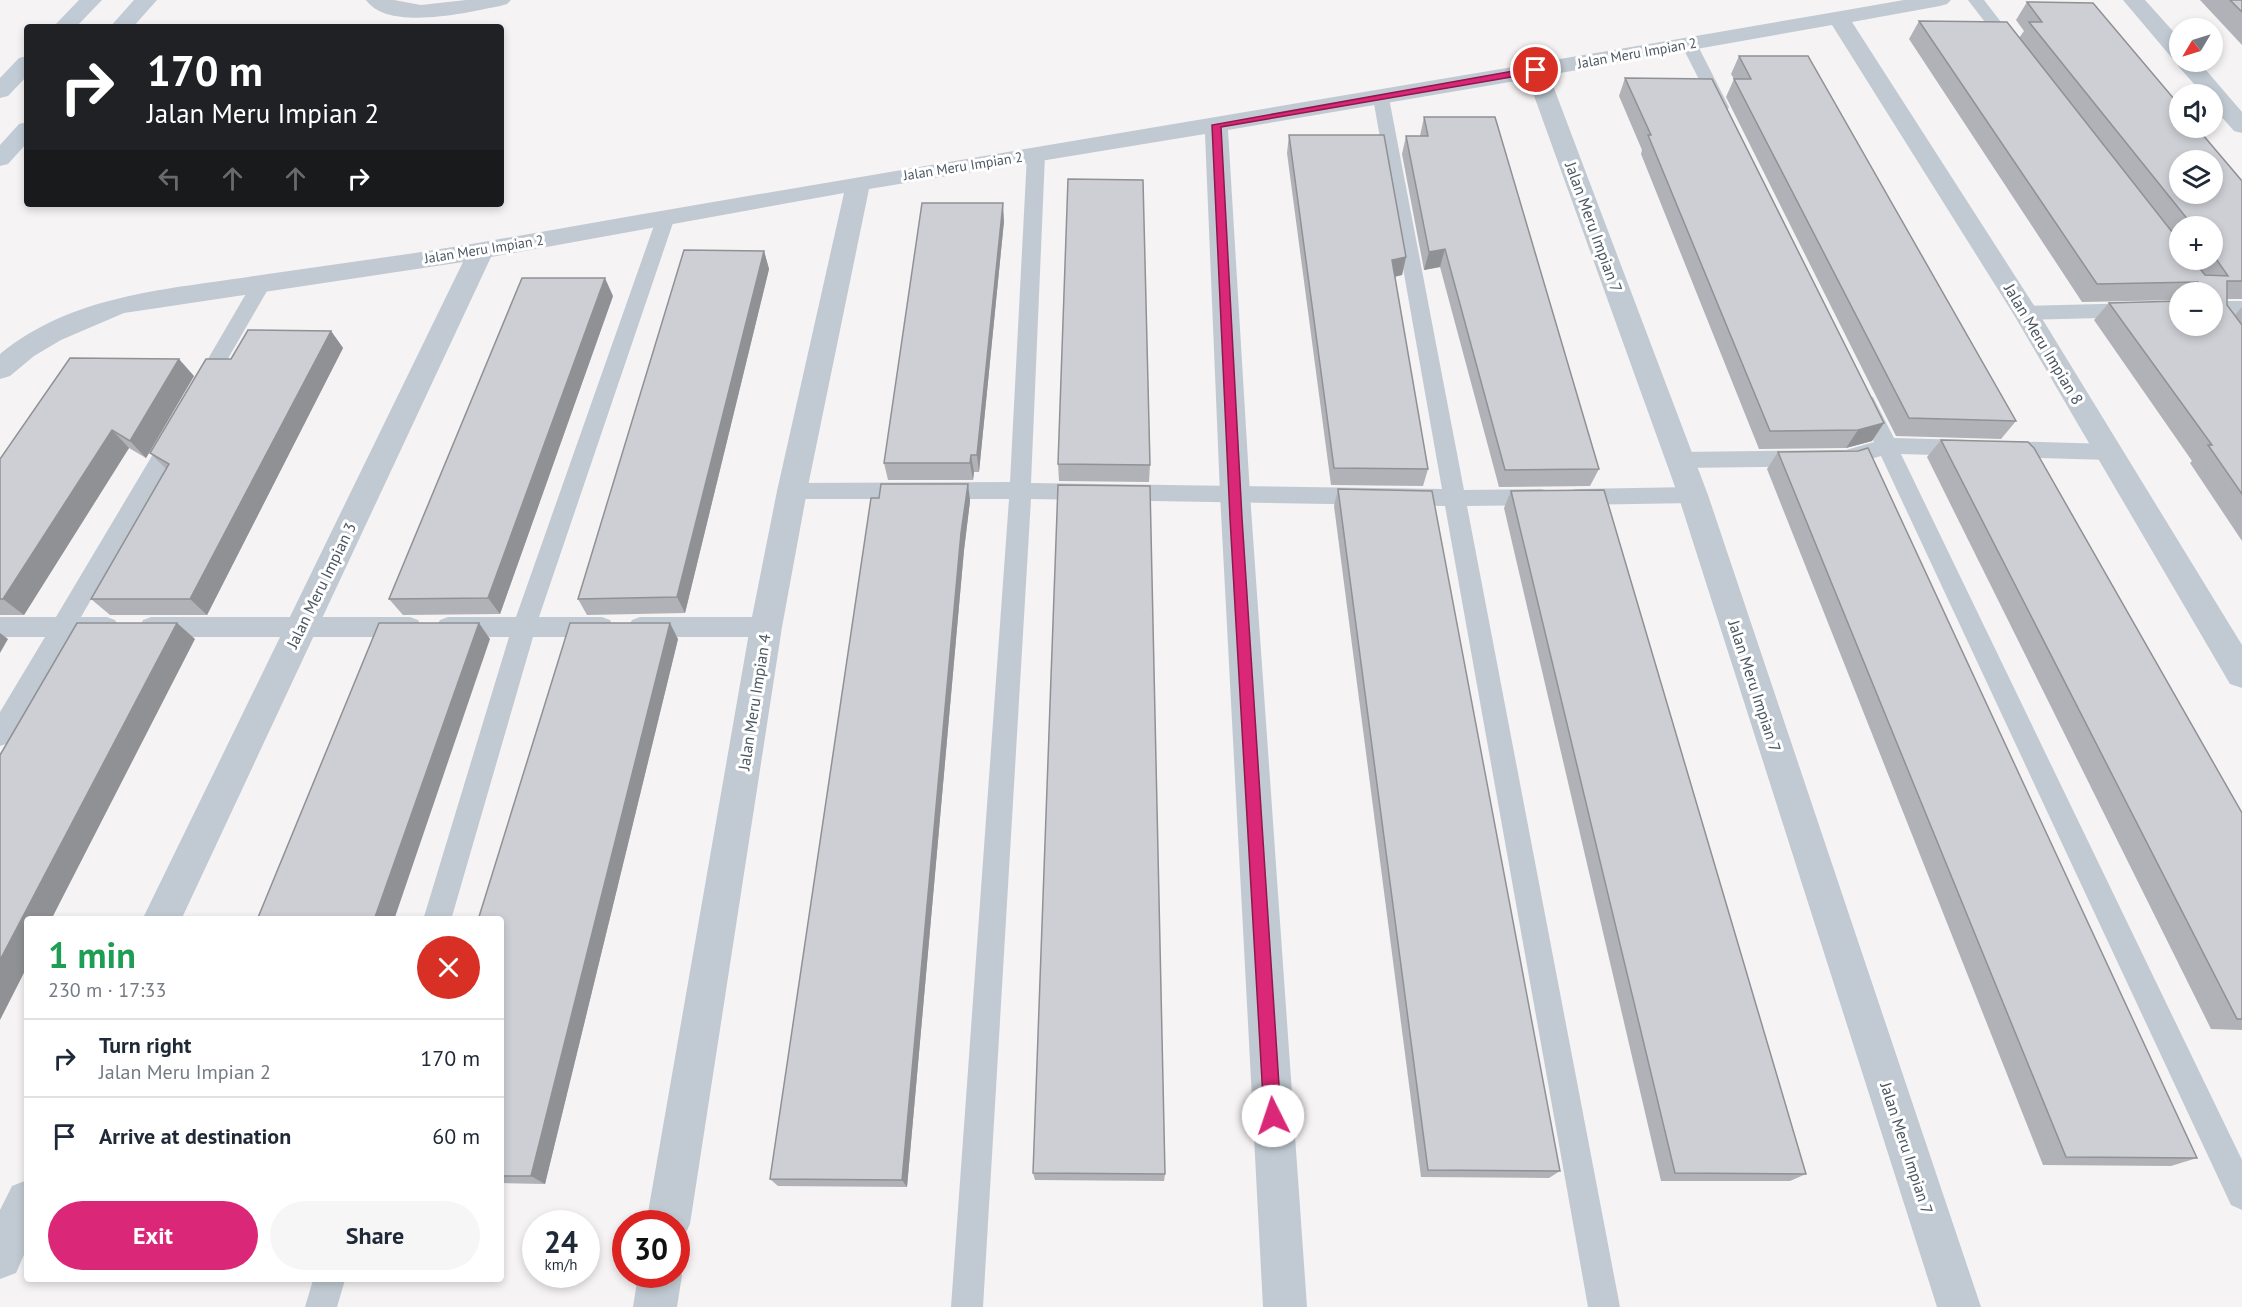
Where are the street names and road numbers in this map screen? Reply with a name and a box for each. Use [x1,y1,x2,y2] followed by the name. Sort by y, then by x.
[1575,34,1698,72] street label: Jalan Meru Impian 2
[901,148,1024,184] street label: Jalan Meru Impian 2
[1561,158,1627,295] street label: Jalan Meru Impian 7
[422,231,545,267] street label: Jalan Meru Impian 2
[1999,279,2088,408] street label: Jalan Meru Impian 8
[281,519,360,652] street label: Jalan Meru Impian 3
[1724,617,1786,755] street label: Jalan Meru Impian 7
[733,632,775,773] street label: Jalan Meru Impian 4
[1876,1079,1938,1217] street label: Jalan Meru Impian 7

